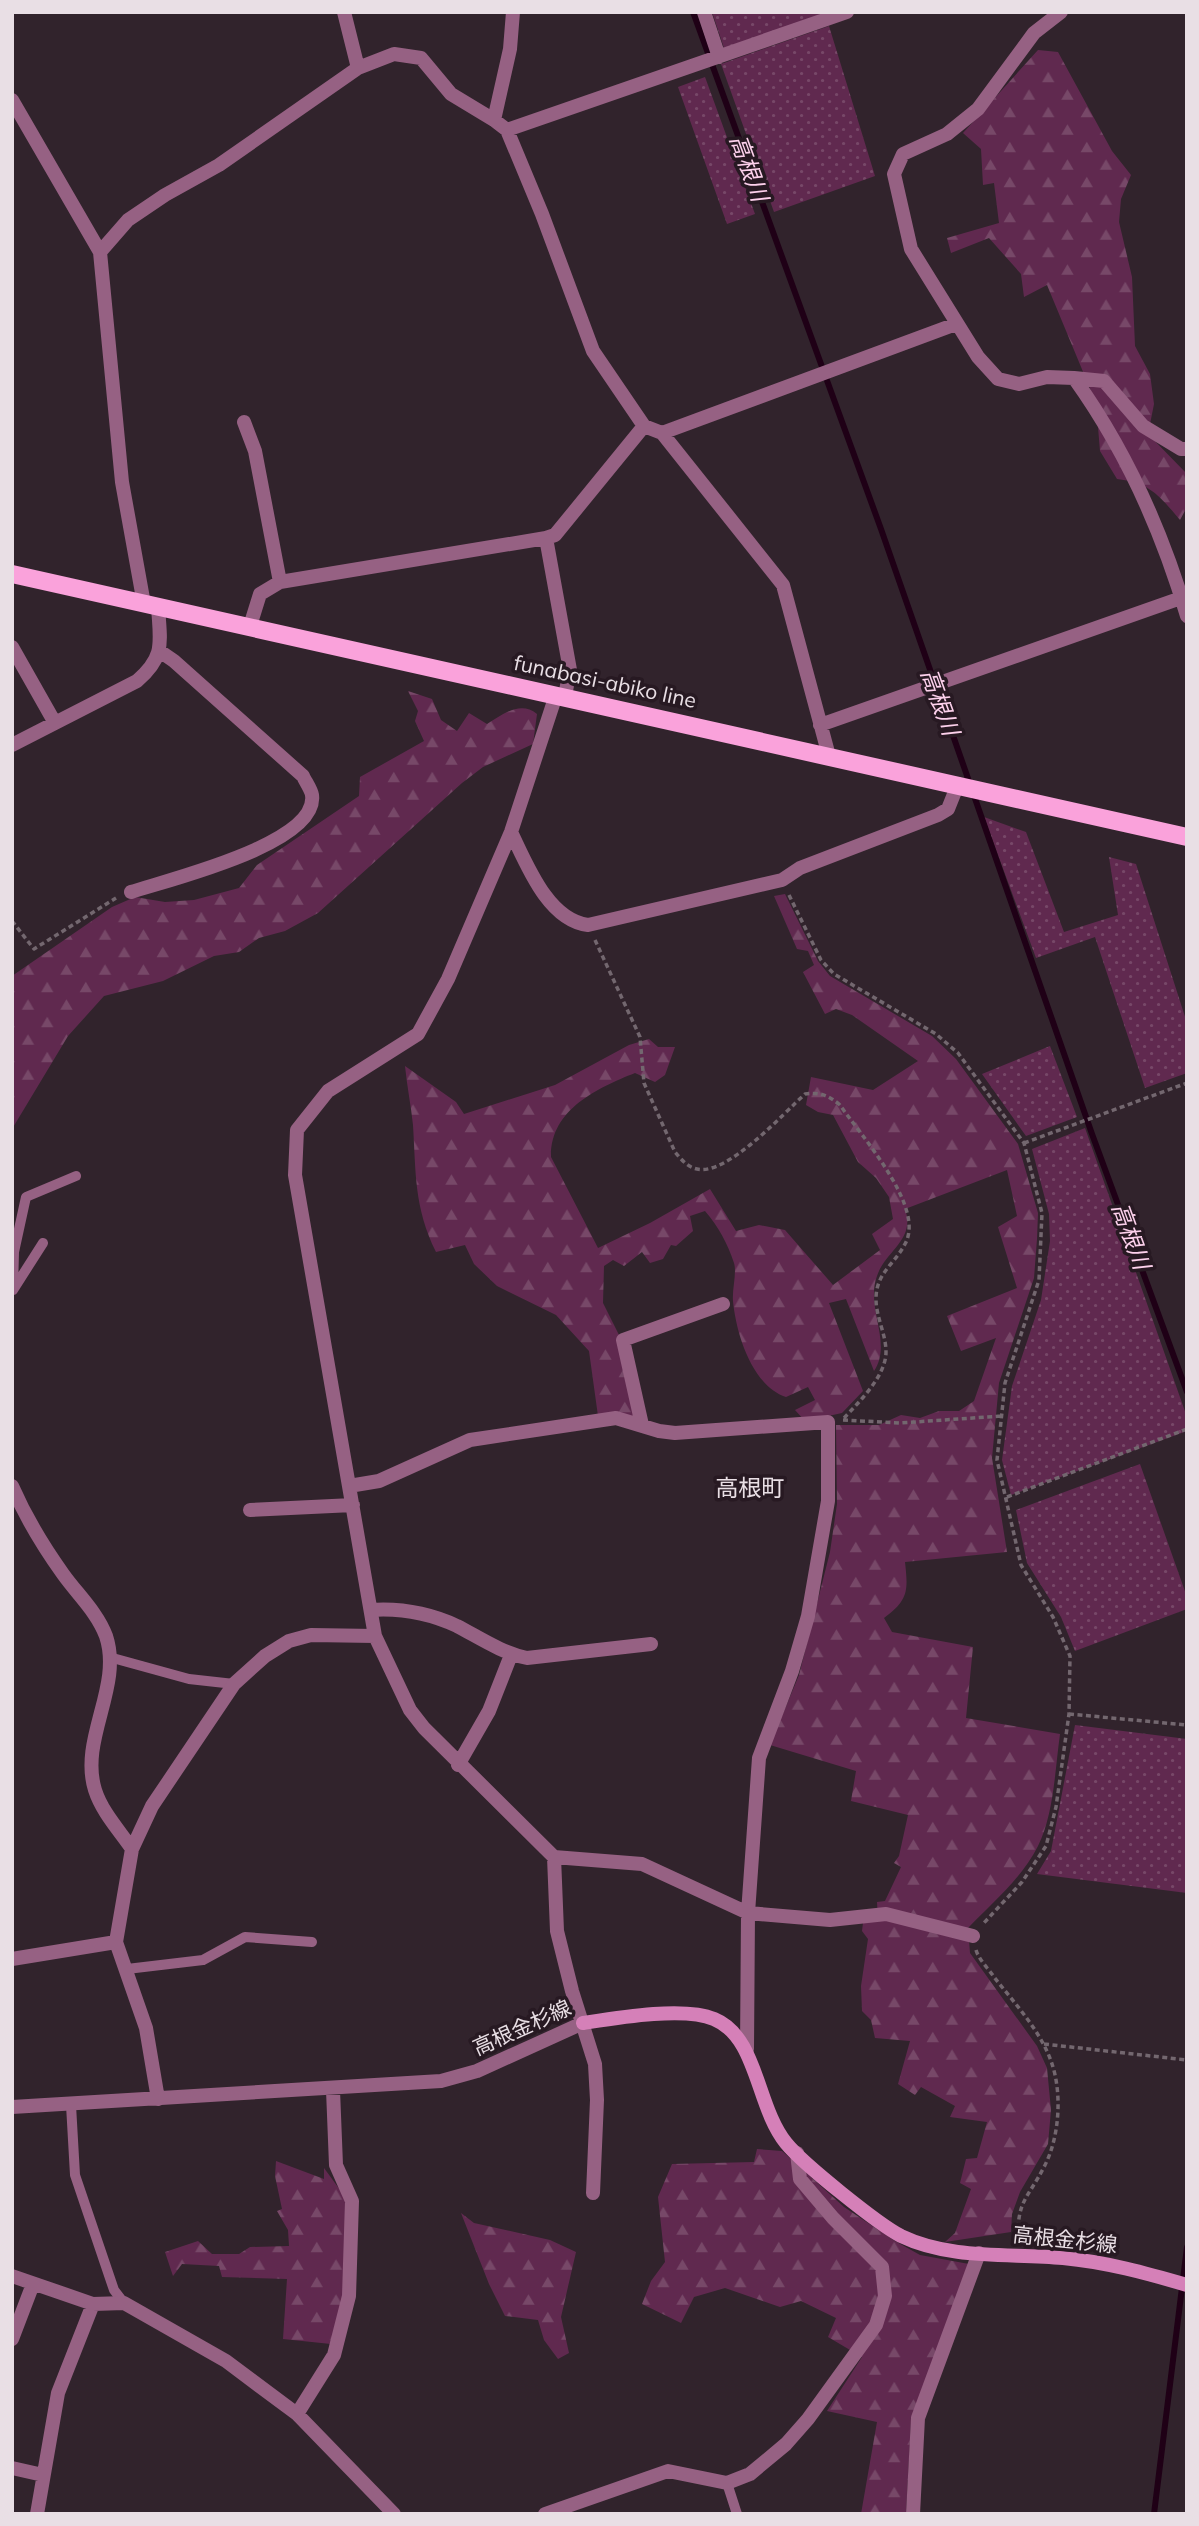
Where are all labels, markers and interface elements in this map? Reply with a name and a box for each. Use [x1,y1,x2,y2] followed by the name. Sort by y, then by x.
[724,130,776,208] water label: 高根川
[512,649,699,713] street label: funabasi-abiko line
[915,664,967,742] water label: 高根川
[1106,1198,1158,1276] water label: 高根川
[716,1473,785,1502] district label: 高根町
[468,1994,575,2060] street label: 高根金杉線
[1012,2221,1119,2257] street label: 高根金杉線

